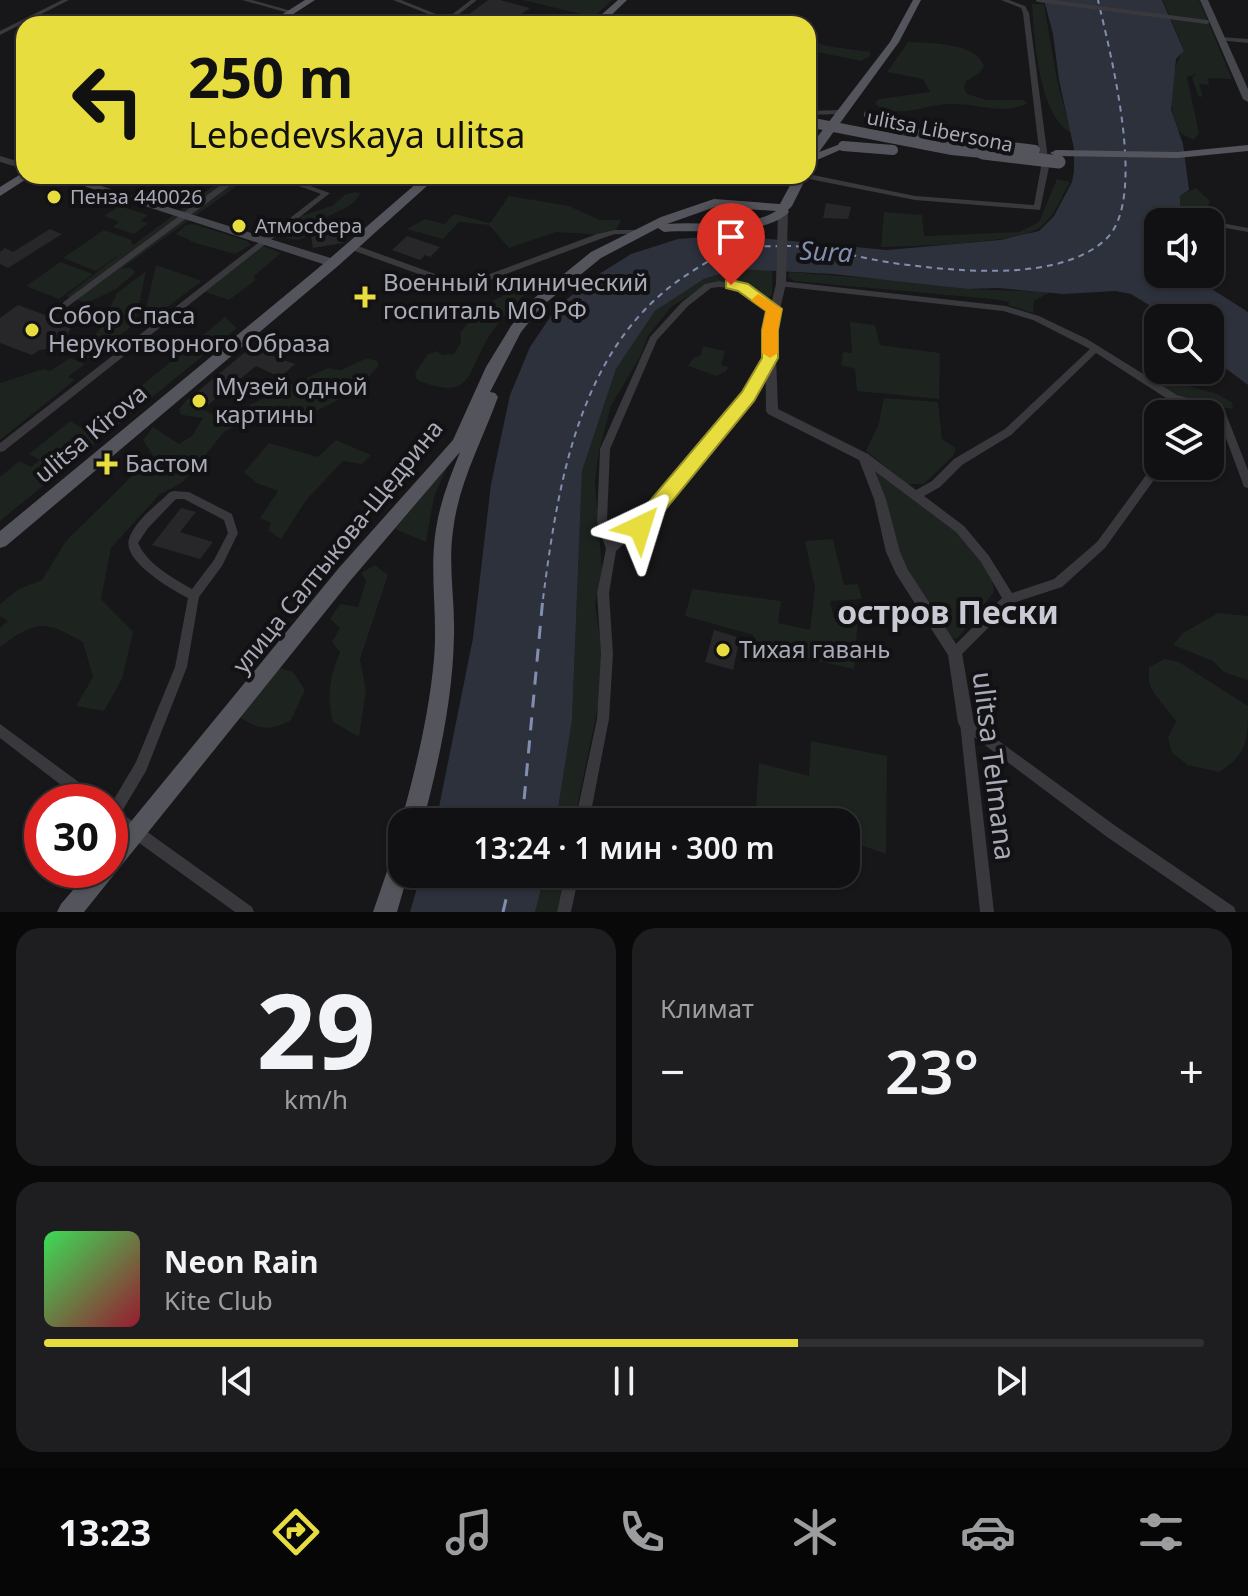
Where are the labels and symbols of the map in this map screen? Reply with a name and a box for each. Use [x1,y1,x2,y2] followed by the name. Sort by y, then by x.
[865,103,1016,158] street label: ulitsa Libersona
[70,183,203,210] place label: Пенза 440026
[45,188,63,206] marker: Пенза 440026
[697,203,765,285] pin
[255,212,362,239] place label: Атмосфера
[230,217,248,235] marker: Атмосфера
[799,232,854,270] water label: Sura
[383,265,648,326] place label: Военный клинический госпиталь МО РФ
[354,286,376,308] marker: Военный клинический госпиталь МО РФ
[48,298,330,359] place label: Собор Спаса Нерукотворного Образа
[23,321,41,339] marker: Собор Спаса Нерукотворного Образа
[215,369,368,430] place label: Музей одной картины
[27,376,153,490] street label: ulitsa Kirova
[190,392,208,410] marker: Музей одной картины
[224,412,450,680] street label: улица Салтыкова-Щедрина
[125,446,209,479] place label: Бастом
[96,453,118,475] marker: Бастом
[598,485,682,569] position arrow
[837,590,1059,633] district label: остров Пески
[739,632,890,665] place label: Тихая гавань
[714,641,732,659] marker: Тихая гавань
[965,669,1025,862] street label: ulitsa Telmana
[24,784,128,888] speed limit sign: 30

